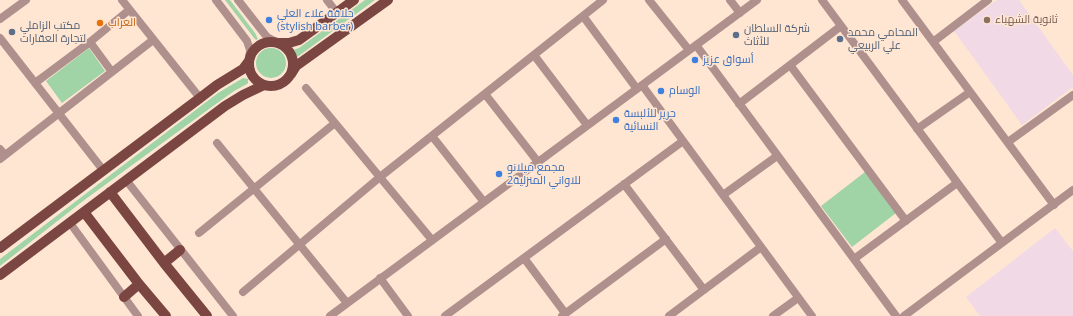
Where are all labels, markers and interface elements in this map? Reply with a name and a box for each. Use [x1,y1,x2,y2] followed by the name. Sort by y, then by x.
[277,7,354,33] place label: حلاقة علاء العلي (stylish barber)
[995,13,1058,27] place label: ثانوية الشهباء
[264,15,274,25] marker: حلاقة علاء العلي (stylish barber)
[982,15,992,25] marker: ثانوية الشهباء
[108,16,136,30] place label: العراب
[95,18,105,28] marker: العراب
[20,19,86,45] place label: مكتب الزاملي لتجارة العقارات
[744,22,810,48] place label: شركة السلطان للأثاث
[848,26,918,52] place label: المحامي محمد علي الربيعي
[7,27,17,37] marker: مكتب الزاملي لتجارة العقارات
[731,30,741,40] marker: شركة السلطان للأثاث
[835,34,845,44] marker: المحامي محمد علي الربيعي
[703,53,754,67] place label: أسواق عزيز
[690,55,700,65] marker: أسواق عزيز
[669,84,701,98] place label: الوسام
[656,86,666,96] marker: الوسام
[624,107,676,133] place label: حرير للألبسة النسائية
[611,115,621,125] marker: حرير للألبسة النسائية
[507,161,581,187] place label: مجمع ميلانو للاواني المنزلية2
[494,169,504,179] marker: مجمع ميلانو للاواني المنزلية2

